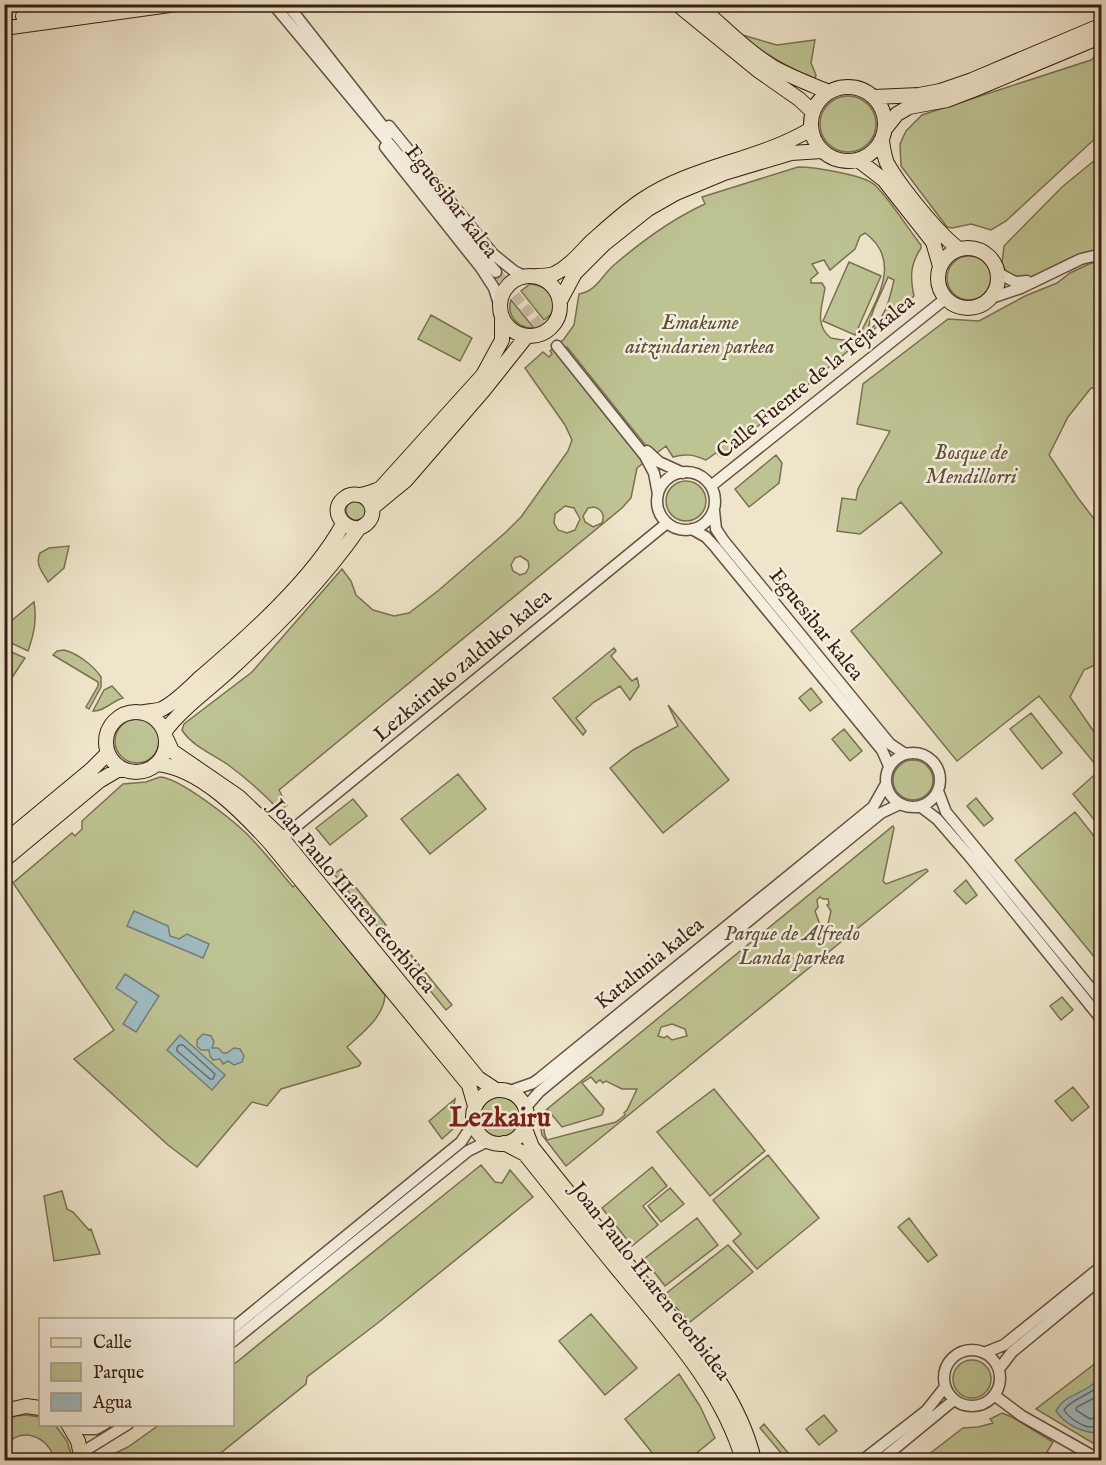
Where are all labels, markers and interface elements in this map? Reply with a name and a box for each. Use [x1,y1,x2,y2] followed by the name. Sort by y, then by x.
[398,140,504,265] street label: Eguesibar kalea
[711,288,921,465] street label: Calle Fuente de la Teja kalea
[624,310,775,361] park label: Emakume aitzindarien parkea
[925,440,1019,491] park label: Bosque de Mendillorri
[762,563,870,687] street label: Eguesibar kalea
[368,583,558,749] street label: Lezkairuko zalduko kalea
[262,793,441,1000] street label: Joan Paulo II.aren etorbidea
[590,911,711,1016] street label: Katalunia kalea
[724,921,860,972] park label: Parque de Alfredo Landa parkea
[449,1102,551,1136] district label: Lezkairu
[563,1176,736,1387] street label: Joan Paulo II.aren etorbidea
[39,1318,234,1426] legend
[93,1332,132,1355] text: Calle
[93,1362,144,1385] text: Parque
[92,1392,132,1415] text: Agua

